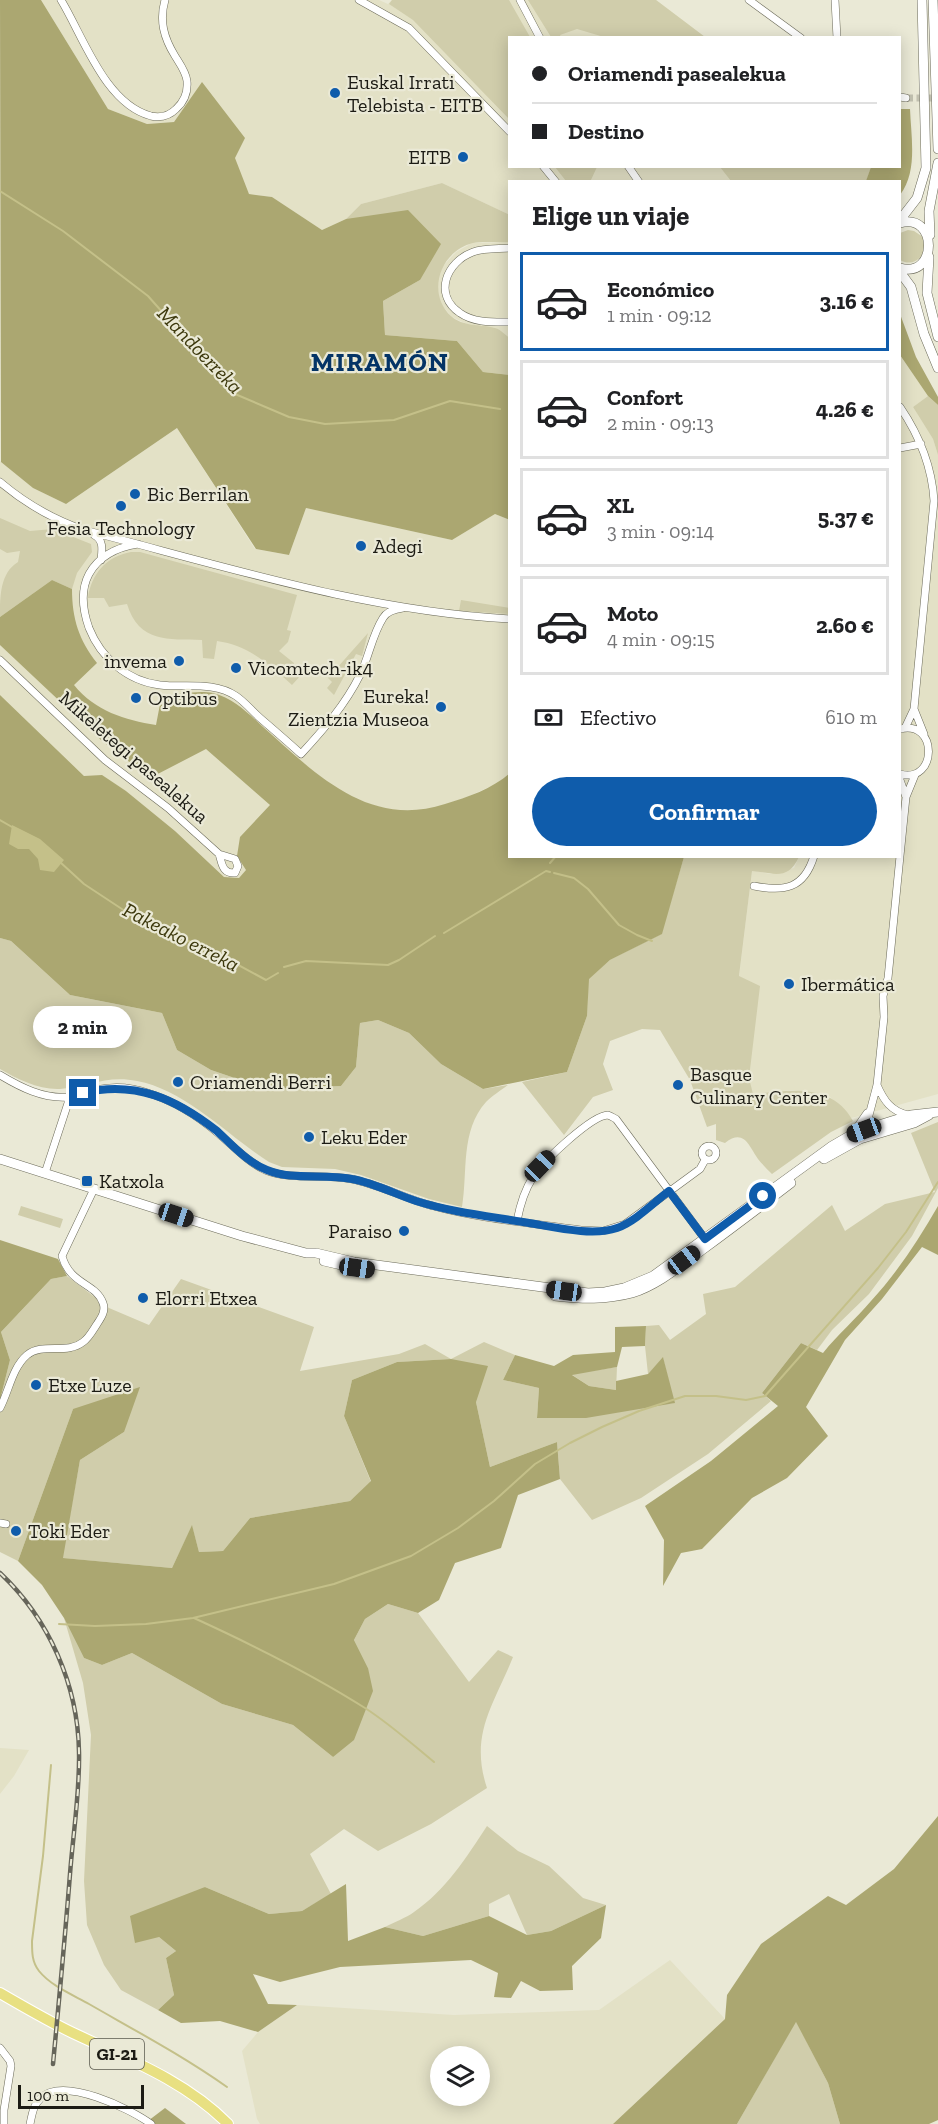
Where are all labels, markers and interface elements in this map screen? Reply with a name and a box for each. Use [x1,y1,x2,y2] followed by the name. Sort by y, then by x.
[568,60,786,87] text: Oriamendi pasealekua
[347,70,483,117] place label: Euskal Irrati Telebista - EITB
[328,86,342,100] marker: Euskal Irrati Telebista - EITB
[568,118,644,145] text: Destino
[408,145,451,169] place label: EITB
[456,150,470,164] marker: EITB
[532,200,689,232] text: Elige un viaje
[535,275,589,329] icon: car
[607,276,714,303] text: Económico
[819,288,874,315] text: 3.16 €
[152,301,248,399] water label: Mandoerreka
[607,303,712,327] text: 1 min · 09:12
[311,346,449,378] district label: MIRAMÓN
[535,383,589,437] icon: car
[607,384,683,411] text: Confort
[816,396,874,423] text: 4.26 €
[607,411,714,435] text: 2 min · 09:13
[147,482,249,506] place label: Bic Berrilan
[128,487,142,501] marker: Bic Berrilan
[535,491,589,545] icon: car
[607,492,634,519] text: XL
[114,499,128,513] marker: Fesia Technology
[818,504,874,531] text: 5.37 €
[47,516,196,540] place label: Fesia Technology
[607,519,714,543] text: 3 min · 09:14
[373,534,423,558] place label: Adegi
[354,539,368,553] marker: Adegi
[535,599,589,653] icon: car
[607,600,658,627] text: Moto
[816,612,874,639] text: 2.60 €
[607,627,715,651] text: 4 min · 09:15
[104,649,167,673] place label: invema
[172,654,186,668] marker: invema
[247,656,374,680] place label: Vicomtech-ik4
[229,661,243,675] marker: Vicomtech-ik4
[288,684,429,731] place label: Eureka! Zientzia Museoa
[54,686,214,829] street label: Mikeletegi pasealekua
[148,686,217,710] place label: Optibus
[129,691,143,705] marker: Optibus
[434,700,448,714] marker: Eureka! Zientzia Museoa
[532,701,565,734] icon: cash
[580,704,656,731] text: Efectivo
[825,705,877,729] text: 610 m
[532,777,877,846] button: Confirmar
[119,897,244,977] water label: Pakeako erreka
[801,972,895,996] place label: Ibermática
[782,977,796,991] marker: Ibermática
[34,1006,132,1048] callout: 2 min
[58,1015,107,1039] text: 2 min
[690,1062,828,1109] place label: Basque Culinary Center
[190,1070,332,1094] place label: Oriamendi Berri
[171,1075,185,1089] marker: Oriamendi Berri
[671,1078,685,1092] marker: Basque Culinary Center
[69,1079,96,1106] route end
[844,1115,884,1145] car
[321,1125,408,1149] place label: Leku Eder
[302,1130,316,1144] marker: Leku Eder
[521,1147,559,1185] car
[99,1169,164,1193] place label: Katxola
[80,1174,94,1188] marker: Katxola
[749,1182,776,1209] route start
[156,1201,196,1229] car
[328,1219,392,1243] place label: Paraiso
[397,1224,411,1238] marker: Paraiso
[664,1242,704,1278] car
[338,1257,376,1279] car
[545,1280,583,1302] car
[155,1286,258,1310] place label: Elorri Etxea
[136,1291,150,1305] marker: Elorri Etxea
[48,1373,132,1397] place label: Etxe Luze
[29,1378,43,1392] marker: Etxe Luze
[28,1519,110,1543] place label: Toki Eder
[9,1524,23,1538] marker: Toki Eder
[90,2039,144,2069] road number: GI-21
[430,2046,490,2106] map controls
[430,2046,490,2106] button: layers
[18,2082,144,2110] scale bar
[27,2086,69,2105] text: 100 m

